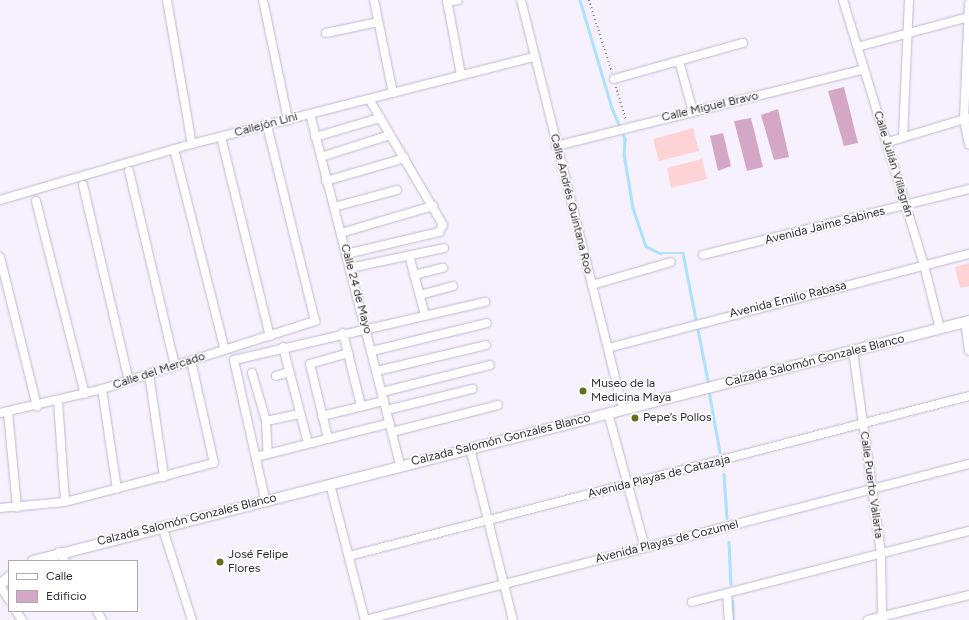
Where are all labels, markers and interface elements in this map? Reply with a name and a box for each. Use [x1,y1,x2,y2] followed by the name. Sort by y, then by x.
[660,89,760,125] street label: Calle Miguel Bravo
[870,109,916,219] street label: Calle Julián Villagrán
[233,110,299,140] street label: Callejón Lini
[547,132,595,276] street label: Calle Andrés Quintana Roo
[763,204,887,248] street label: Avenida Jaime Sabines
[337,242,375,336] street label: Calle 24 de Mayo
[728,278,848,322] street label: Avenida Emilio Rabasa
[724,332,906,390] street label: Calzada Salomón Gonzales Blanco
[111,349,207,393] street label: Calle del Mercado
[591,377,671,405] place label: Museo de la Medicina Maya
[578,386,588,396] marker: Museo de la Medicina Maya
[410,411,592,469] street label: Calzada Salomón Gonzales Blanco
[643,411,712,425] place label: Pepe’s Pollos
[630,413,640,423] marker: Pepe’s Pollos
[856,430,886,540] street label: Calle Puerto Vallarta
[586,452,732,502] street label: Avenida Playas de Catazaja
[96,491,278,549] street label: Calzada Salomón Gonzales Blanco
[594,517,740,567] street label: Avenida Playas de Cozumel
[228,548,288,576] place label: José Felipe Flores
[215,557,225,567] marker: José Felipe Flores
[8,560,138,612] legend
[46,569,73,583] text: Calle
[46,589,86,603] text: Edificio

